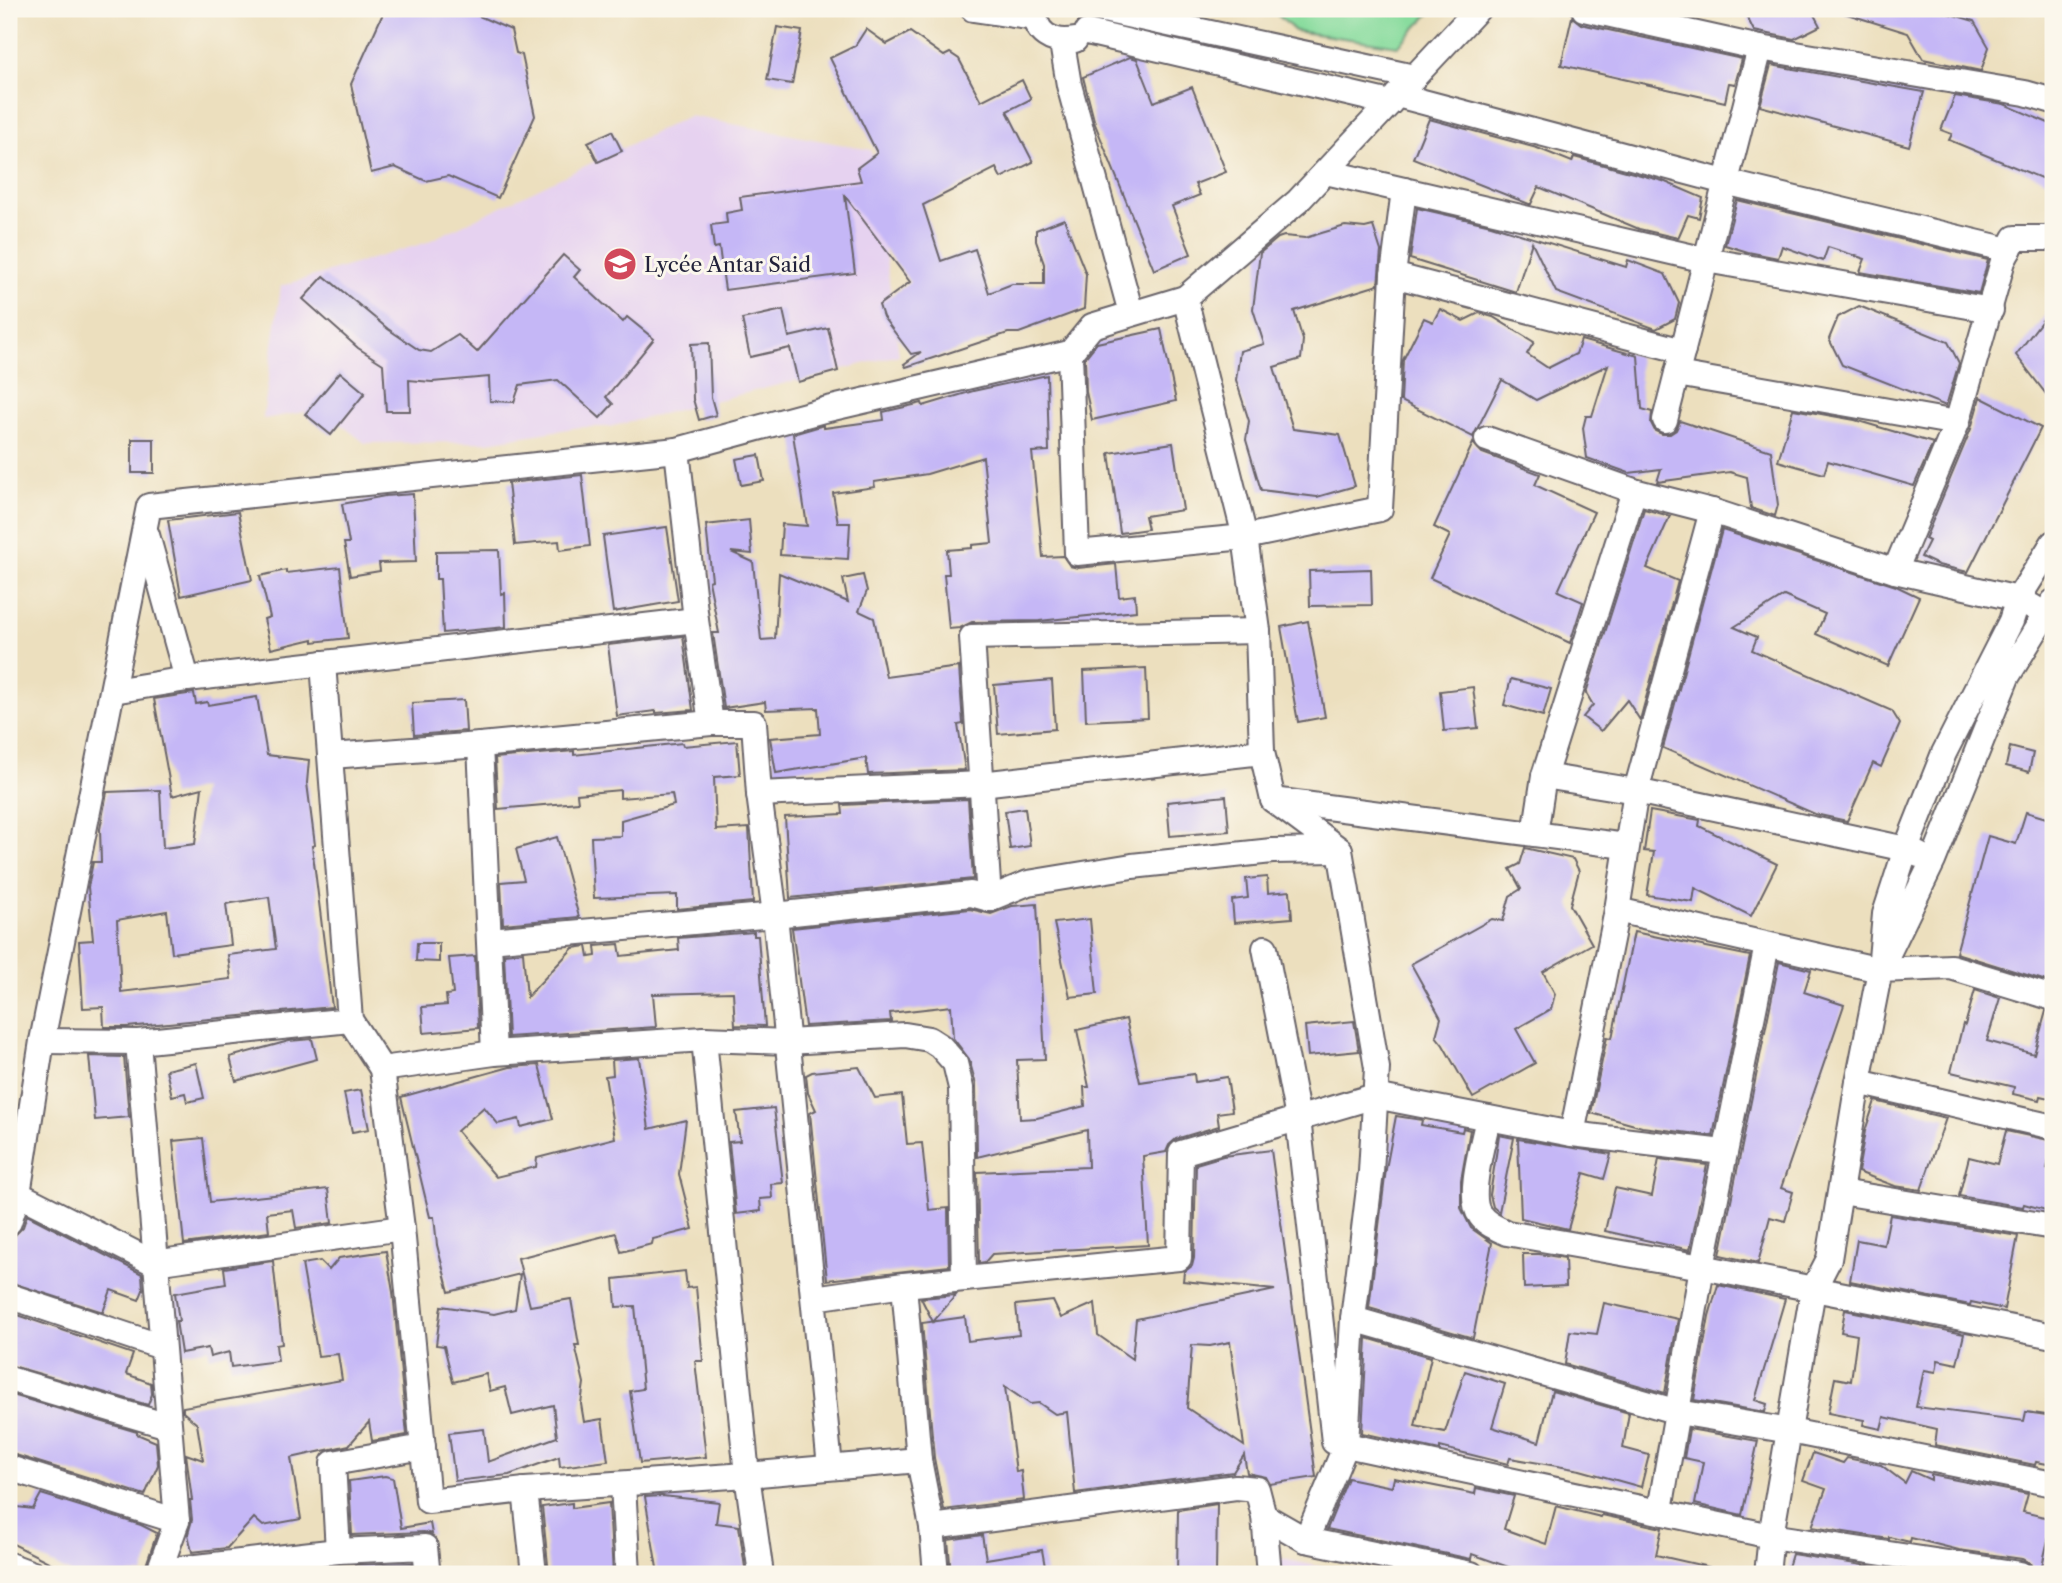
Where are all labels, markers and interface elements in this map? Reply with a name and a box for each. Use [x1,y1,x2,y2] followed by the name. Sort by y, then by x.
[601,245,639,283] school or university icon: Lycée Antar Said
[644,252,811,277] place label: Lycée Antar Said

